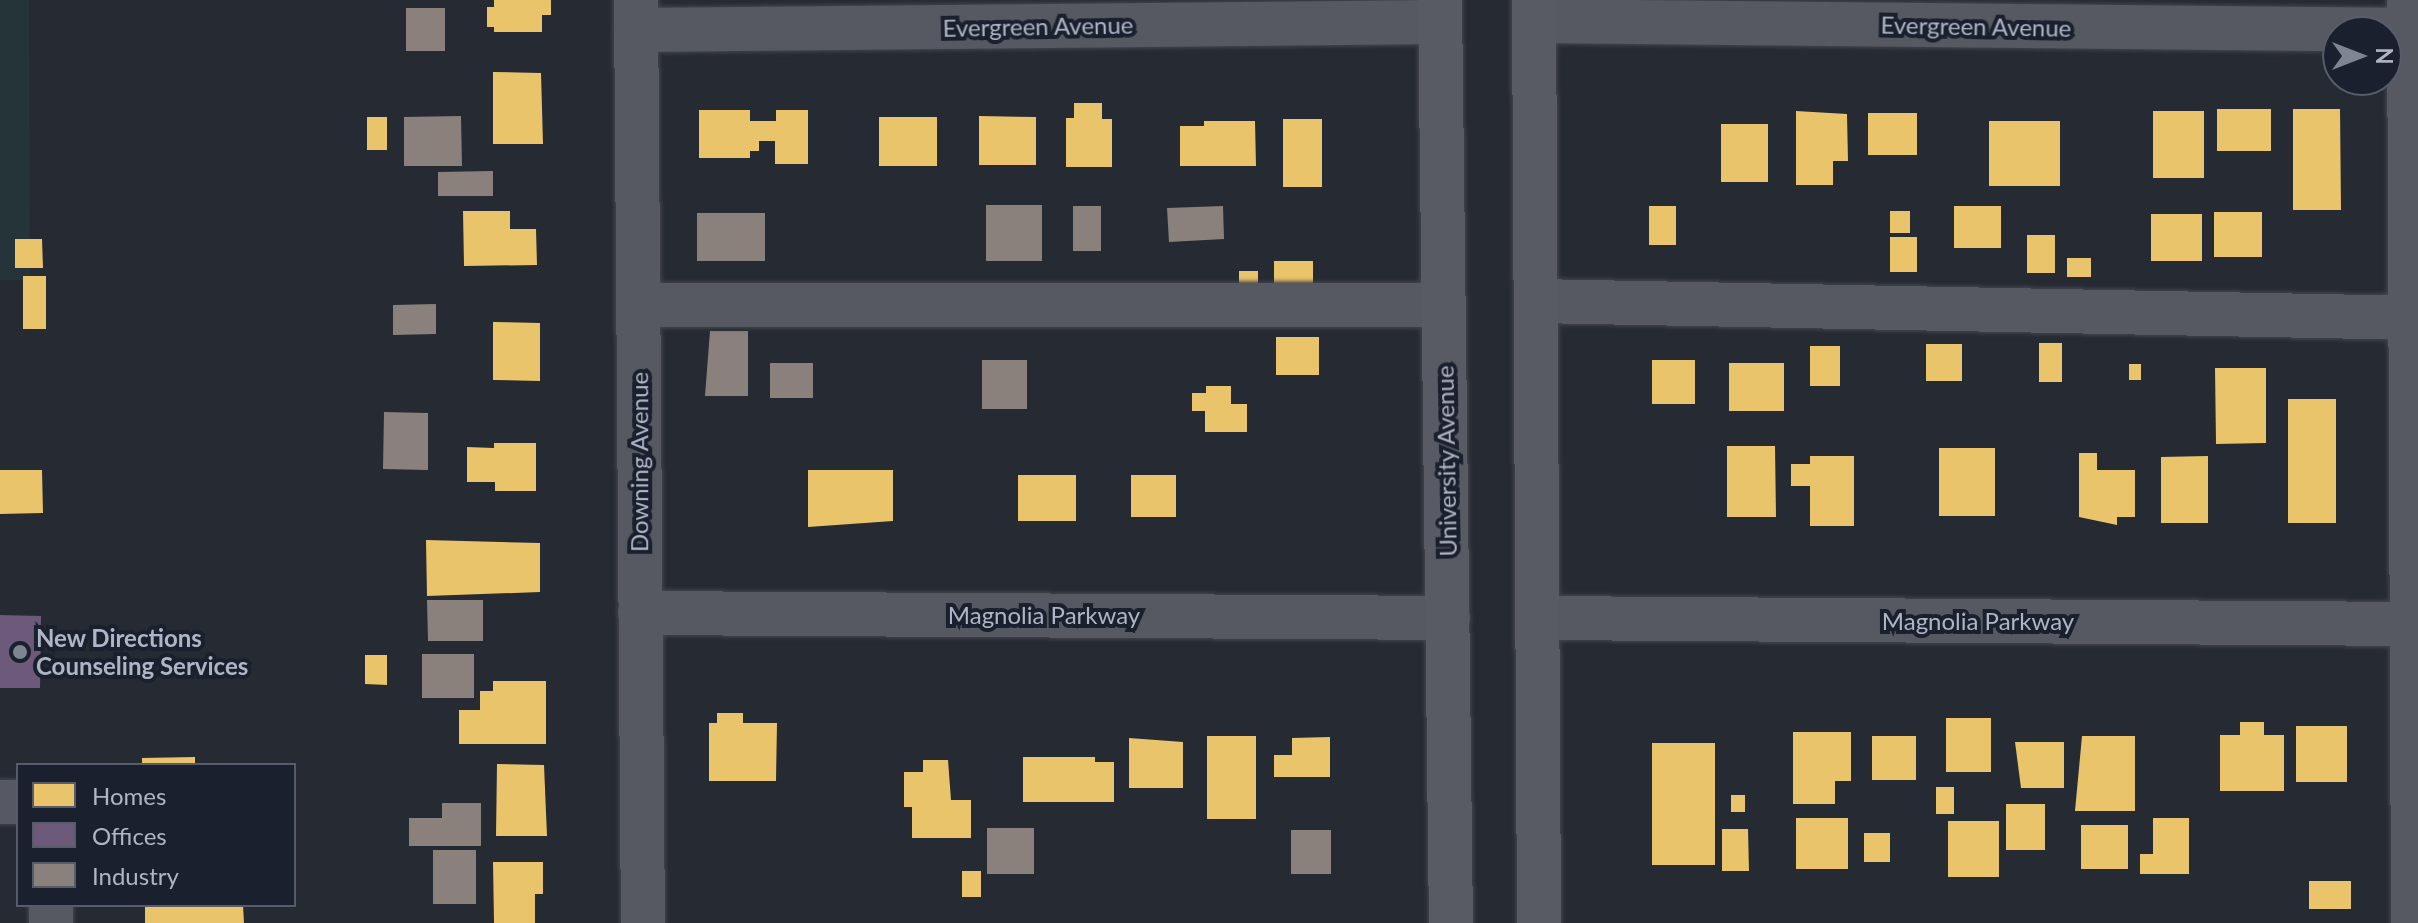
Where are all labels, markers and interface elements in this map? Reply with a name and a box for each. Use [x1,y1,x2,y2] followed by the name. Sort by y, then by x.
[942,10,1134,42] street label: Evergreen Avenue
[1880,10,2072,42] street label: Evergreen Avenue
[2322,16,2402,96] north arrow
[2371,48,2398,64] text: N
[1430,364,1462,558] street label: University Avenue
[625,372,653,552] street label: Downing Avenue
[948,601,1140,629] street label: Magnolia Parkway
[1882,607,2074,635] street label: Magnolia Parkway
[36,624,248,680] place label: New Directions Counseling Services
[11,643,29,661] marker: New Directions Counseling Services
[16,763,296,907] legend
[92,781,166,810] text: Homes
[92,821,167,850] text: Offices
[92,861,179,890] text: Industry

